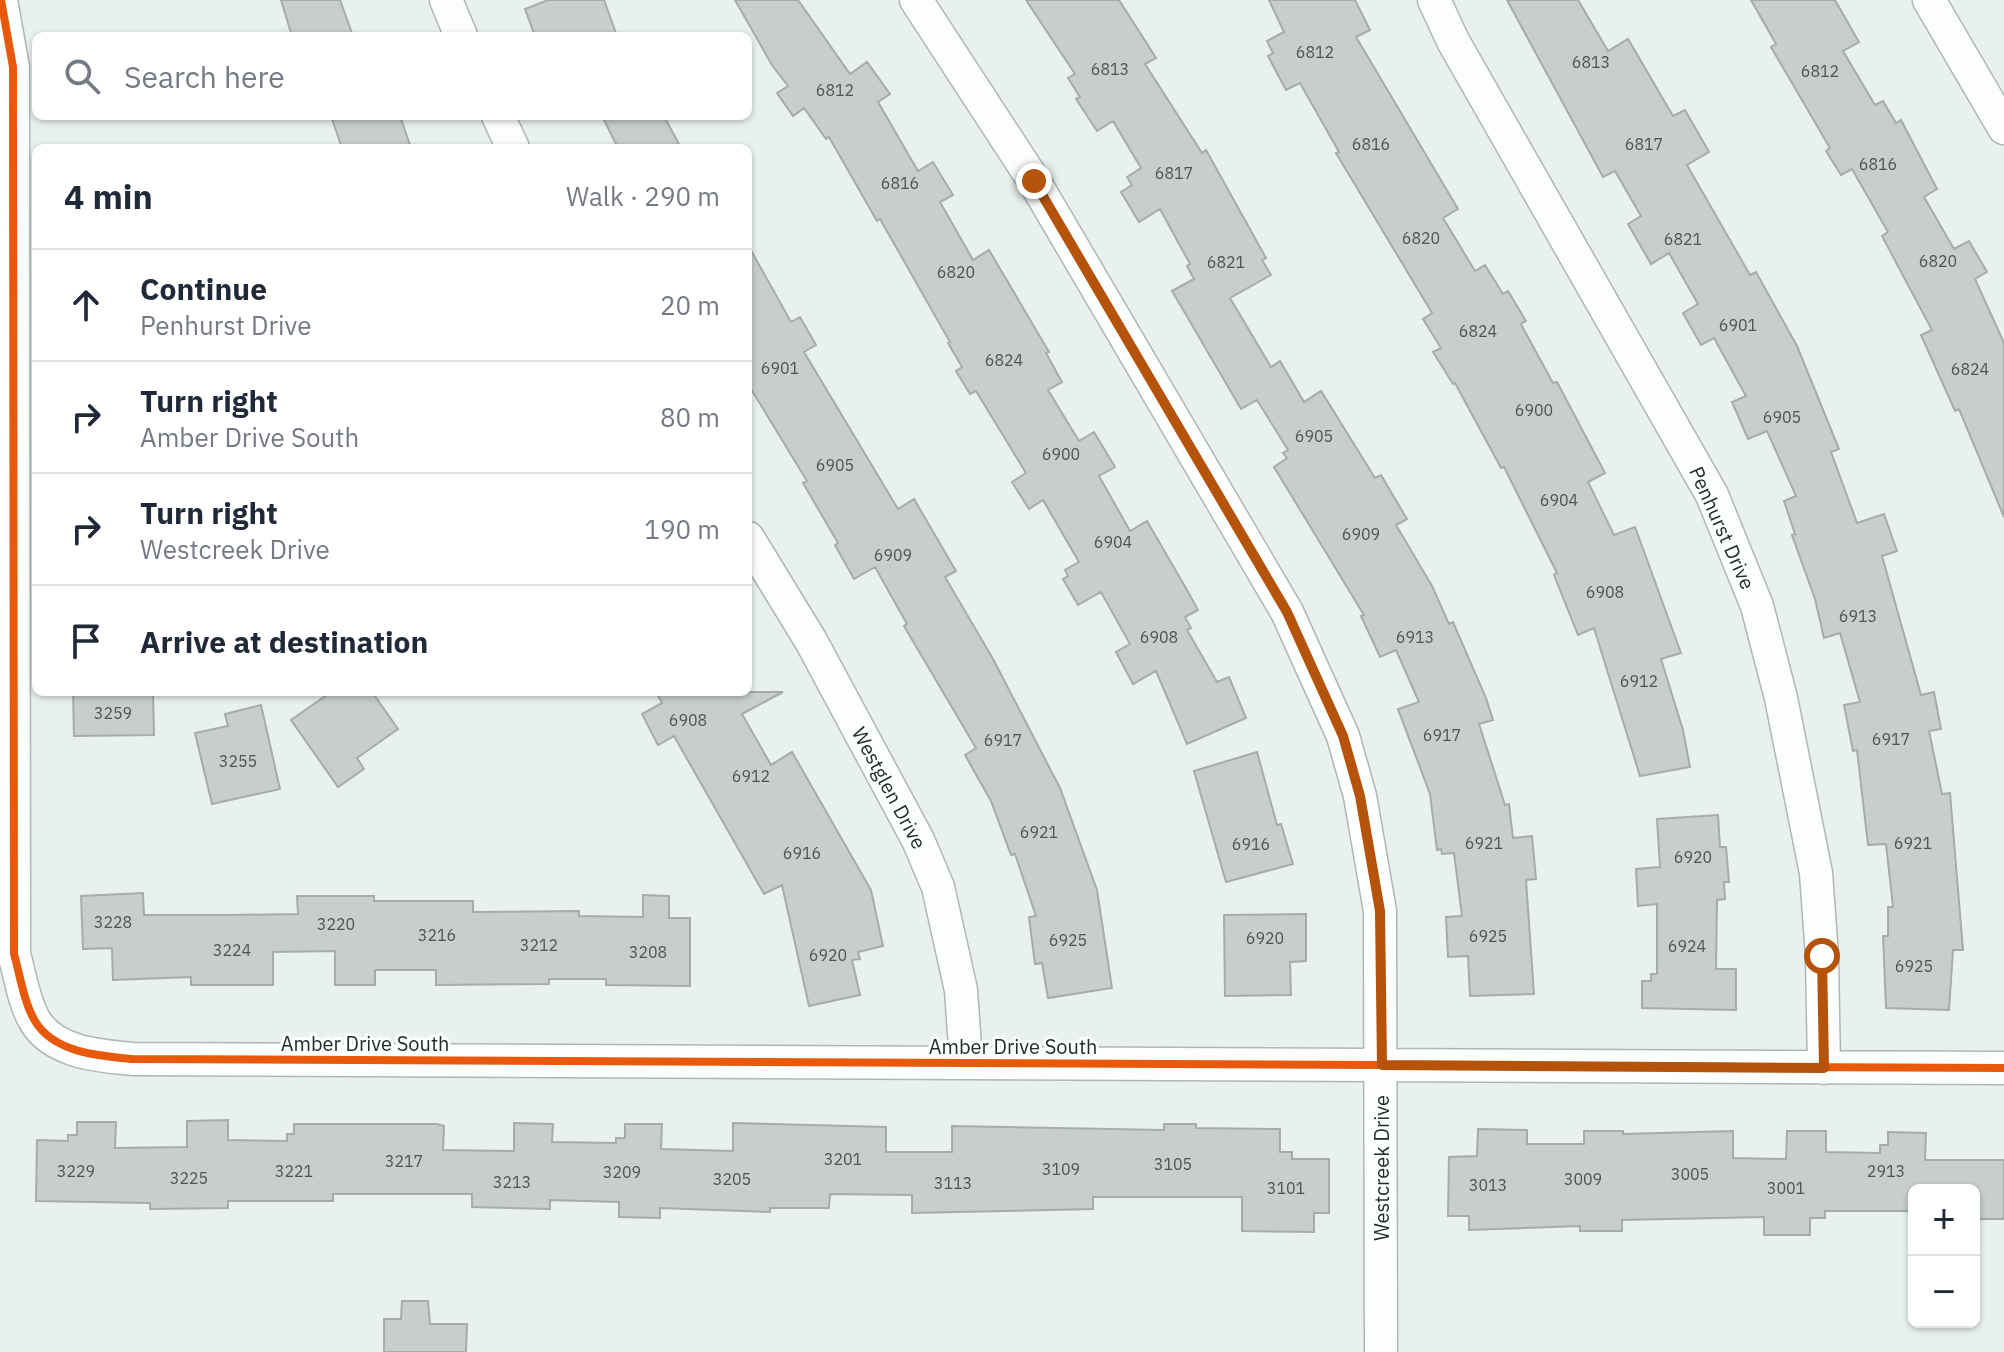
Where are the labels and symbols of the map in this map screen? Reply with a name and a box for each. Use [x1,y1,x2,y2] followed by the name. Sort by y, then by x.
[1296,42,1334,62] house number: 6812
[1572,52,1610,72] house number: 6813
[1091,59,1129,79] house number: 6813
[1801,61,1839,81] house number: 6812
[816,80,854,100] house number: 6812
[1352,134,1390,154] house number: 6816
[1625,134,1663,154] house number: 6817
[1859,154,1897,174] house number: 6816
[1016,163,1052,199] route end
[1155,163,1193,183] house number: 6817
[881,173,919,193] house number: 6816
[1402,228,1440,248] house number: 6820
[1664,229,1702,249] house number: 6821
[1919,251,1957,271] house number: 6820
[1207,252,1245,272] house number: 6821
[937,262,975,282] house number: 6820
[1719,315,1757,335] house number: 6901
[1459,321,1497,341] house number: 6824
[985,350,1023,370] house number: 6824
[761,358,799,378] house number: 6901
[1951,359,1989,379] house number: 6824
[1515,400,1553,420] house number: 6900
[1763,407,1801,427] house number: 6905
[1295,426,1333,446] house number: 6905
[1042,444,1080,464] house number: 6900
[816,455,854,475] house number: 6905
[1683,462,1762,594] street label: Penhurst Drive
[1540,490,1578,510] house number: 6904
[1342,524,1380,544] house number: 6909
[1094,532,1132,552] house number: 6904
[874,545,912,565] house number: 6909
[1586,582,1624,602] house number: 6908
[1839,606,1877,626] house number: 6913
[1140,627,1178,647] house number: 6908
[1396,627,1434,647] house number: 6913
[1620,671,1658,691] house number: 6912
[94,703,132,723] house number: 3259
[669,710,707,730] house number: 6908
[846,722,933,853] street label: Westglen Drive
[1423,725,1461,745] house number: 6917
[1872,729,1910,749] house number: 6917
[984,730,1022,750] house number: 6917
[219,751,257,771] house number: 3255
[732,766,770,786] house number: 6912
[1020,822,1058,842] house number: 6921
[1465,833,1503,853] house number: 6921
[1894,833,1932,853] house number: 6921
[1232,834,1270,854] house number: 6916
[783,843,821,863] house number: 6916
[1674,847,1712,867] house number: 6920
[94,912,132,932] house number: 3228
[317,914,355,934] house number: 3220
[418,925,456,945] house number: 3216
[1469,926,1507,946] house number: 6925
[1246,928,1284,948] house number: 6920
[1049,930,1087,950] house number: 6925
[520,935,558,955] house number: 3212
[1668,936,1706,956] house number: 6924
[1804,938,1840,974] route start
[213,940,251,960] house number: 3224
[629,942,667,962] house number: 3208
[809,945,847,965] house number: 6920
[1895,956,1933,976] house number: 6925
[281,1030,449,1057] street label: Amber Drive South
[929,1033,1097,1060] street label: Amber Drive South
[1368,1095,1395,1241] street label: Westcreek Drive
[824,1149,862,1169] house number: 3201
[385,1151,423,1171] house number: 3217
[1154,1154,1192,1174] house number: 3105
[1042,1159,1080,1179] house number: 3109
[57,1161,95,1181] house number: 3229
[275,1161,313,1181] house number: 3221
[1867,1161,1905,1181] house number: 2913
[603,1162,641,1182] house number: 3209
[1671,1164,1709,1184] house number: 3005
[170,1168,208,1188] house number: 3225
[713,1169,751,1189] house number: 3205
[1564,1169,1602,1189] house number: 3009
[493,1172,531,1192] house number: 3213
[934,1173,972,1193] house number: 3113
[1469,1175,1507,1195] house number: 3013
[1267,1178,1305,1198] house number: 3101
[1767,1178,1805,1198] house number: 3001

